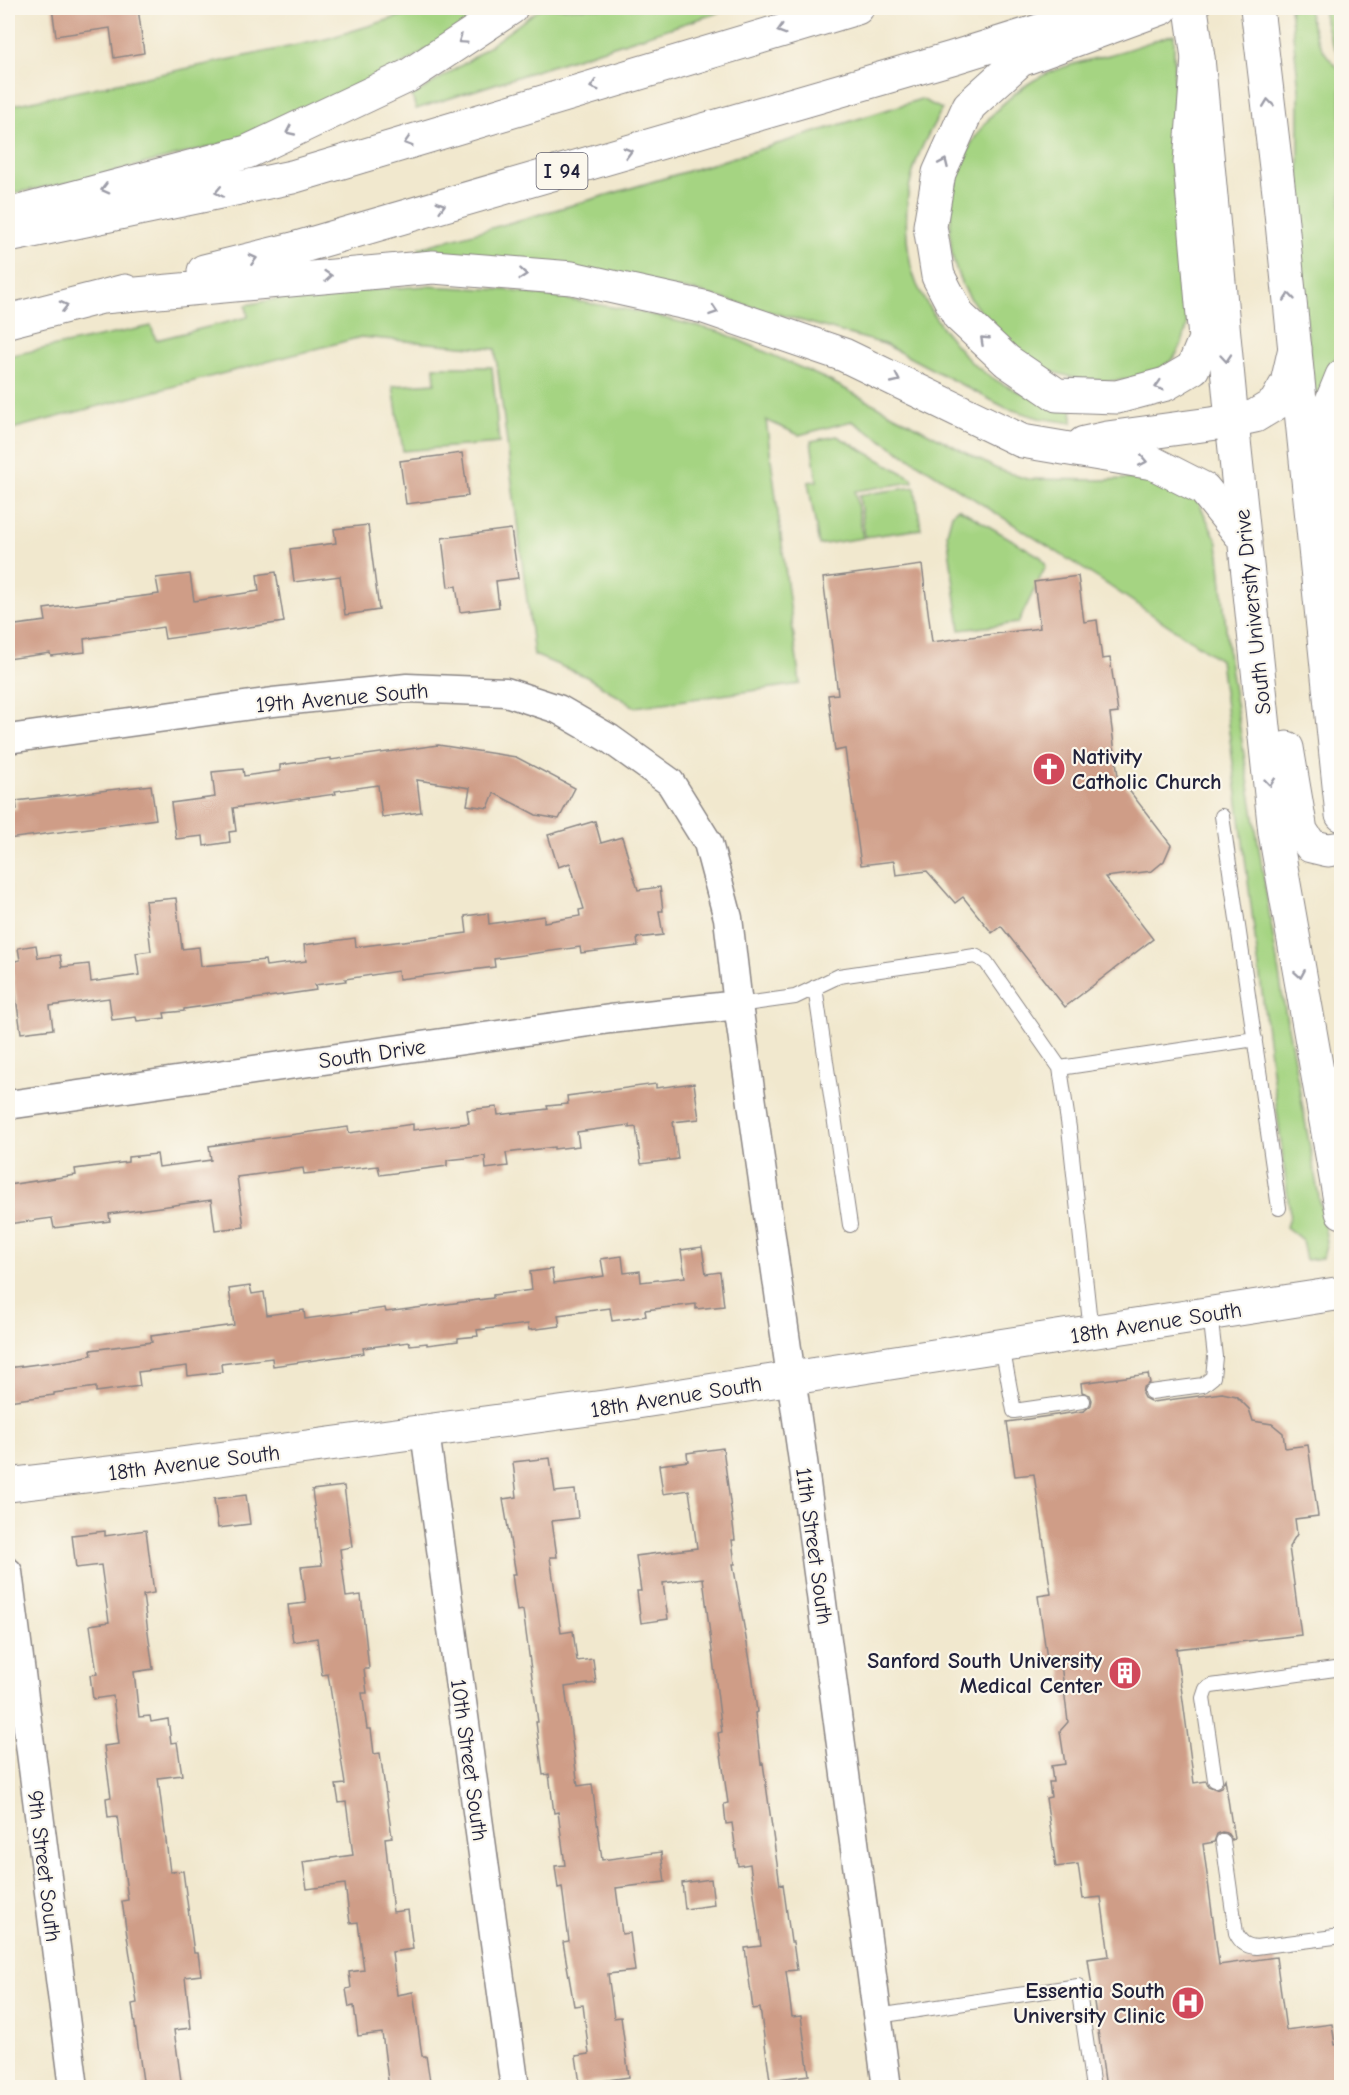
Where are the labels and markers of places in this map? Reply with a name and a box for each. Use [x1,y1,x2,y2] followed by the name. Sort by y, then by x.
[1072,744,1222,795] place label: Nativity Catholic Church
[1031,751,1067,787] church icon: Nativity Catholic Church
[867,1648,1103,1699] place label: Sanford South University Medical Center
[1107,1655,1143,1691] building icon: Sanford South University Medical Center
[1013,1978,1166,2029] place label: Essentia South University Clinic
[1170,1985,1206,2021] hospital icon: Essentia South University Clinic

